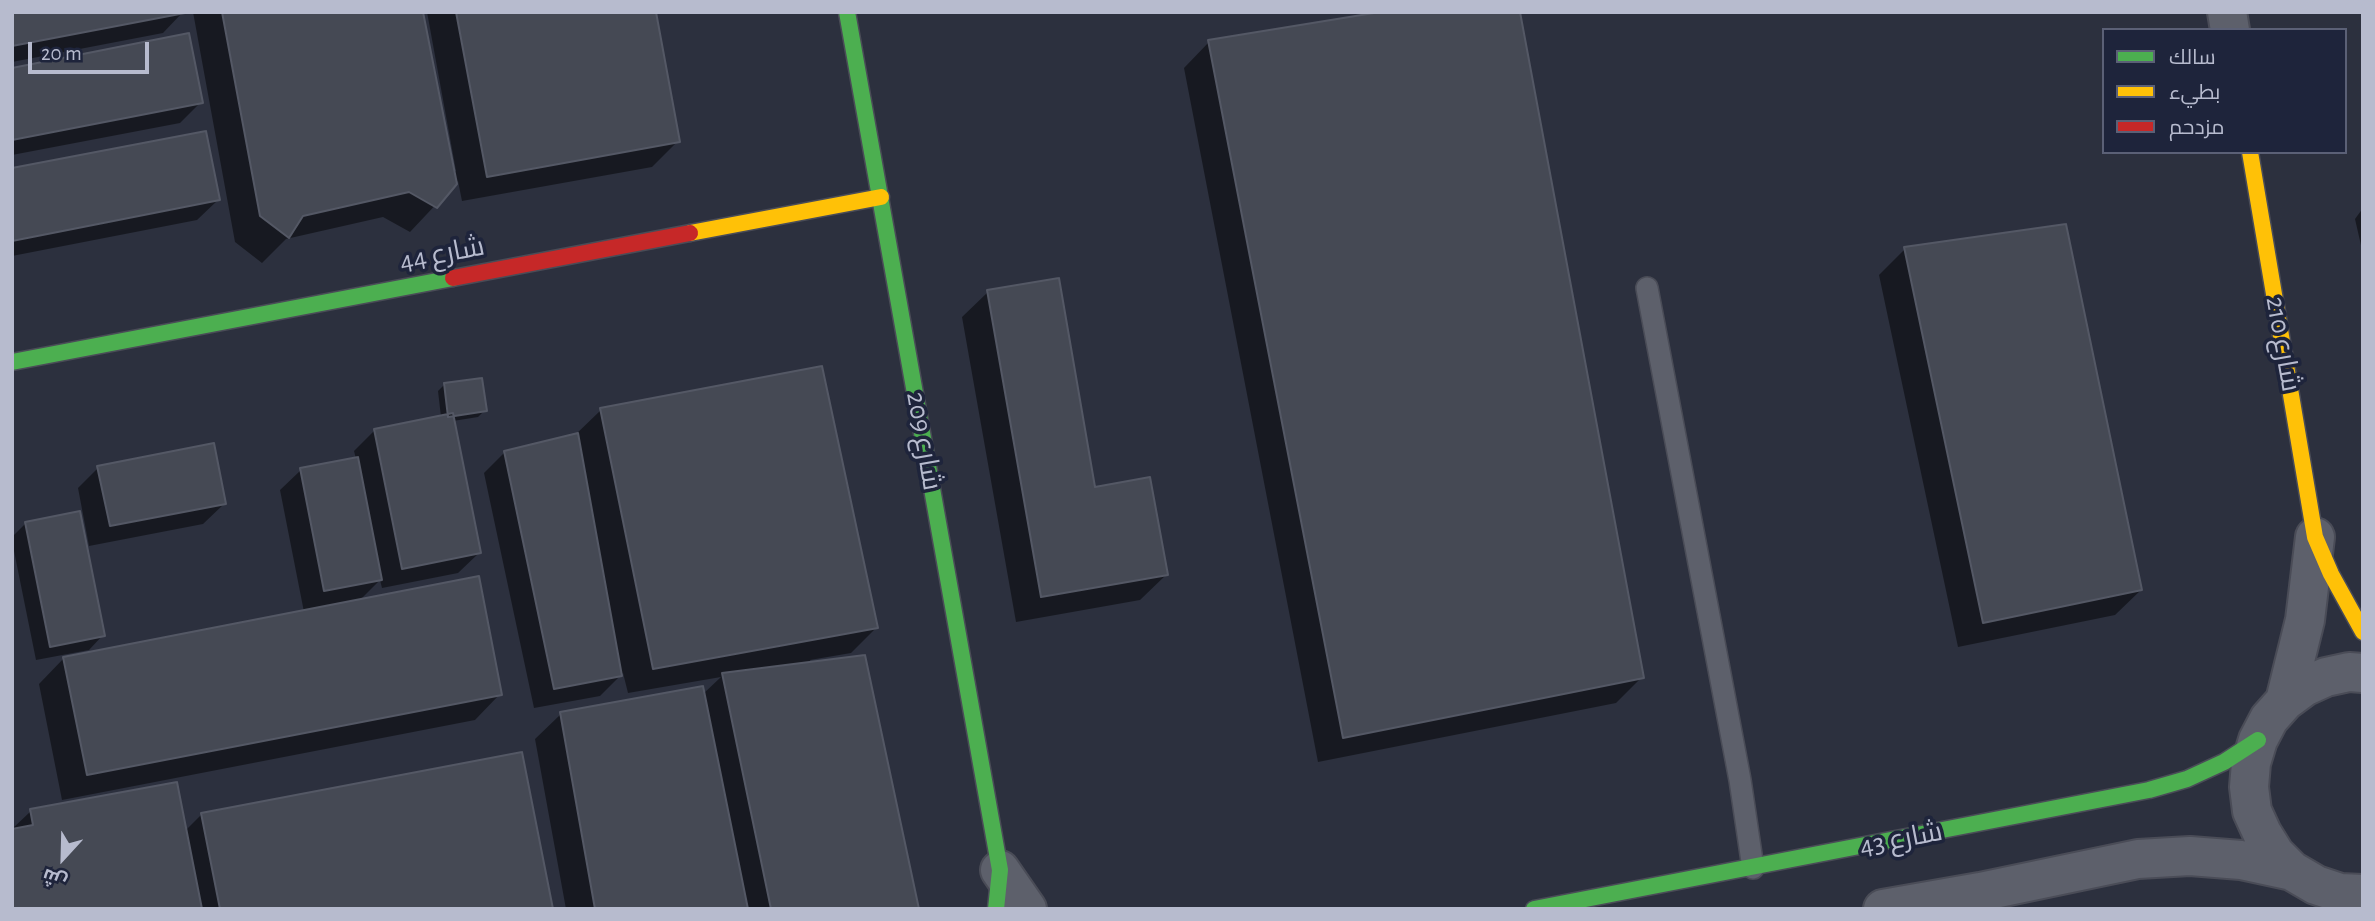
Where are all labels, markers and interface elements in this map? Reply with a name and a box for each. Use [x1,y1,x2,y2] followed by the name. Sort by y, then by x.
[32,28,152,72] scale bar
[2102,28,2347,154] legend
[41,43,82,64] text: 20 m
[2169,47,2216,68] text: سالك
[2169,82,2220,103] text: بطيء
[2169,117,2224,138] text: مزدحم
[397,229,487,279] street label: شارع 44
[2258,294,2308,394] street label: شارع 210
[899,389,949,493] street label: شارع 209
[1857,815,1945,863] street label: شارع 43
[28,823,98,893] north arrow
[40,865,70,891] text: ش

